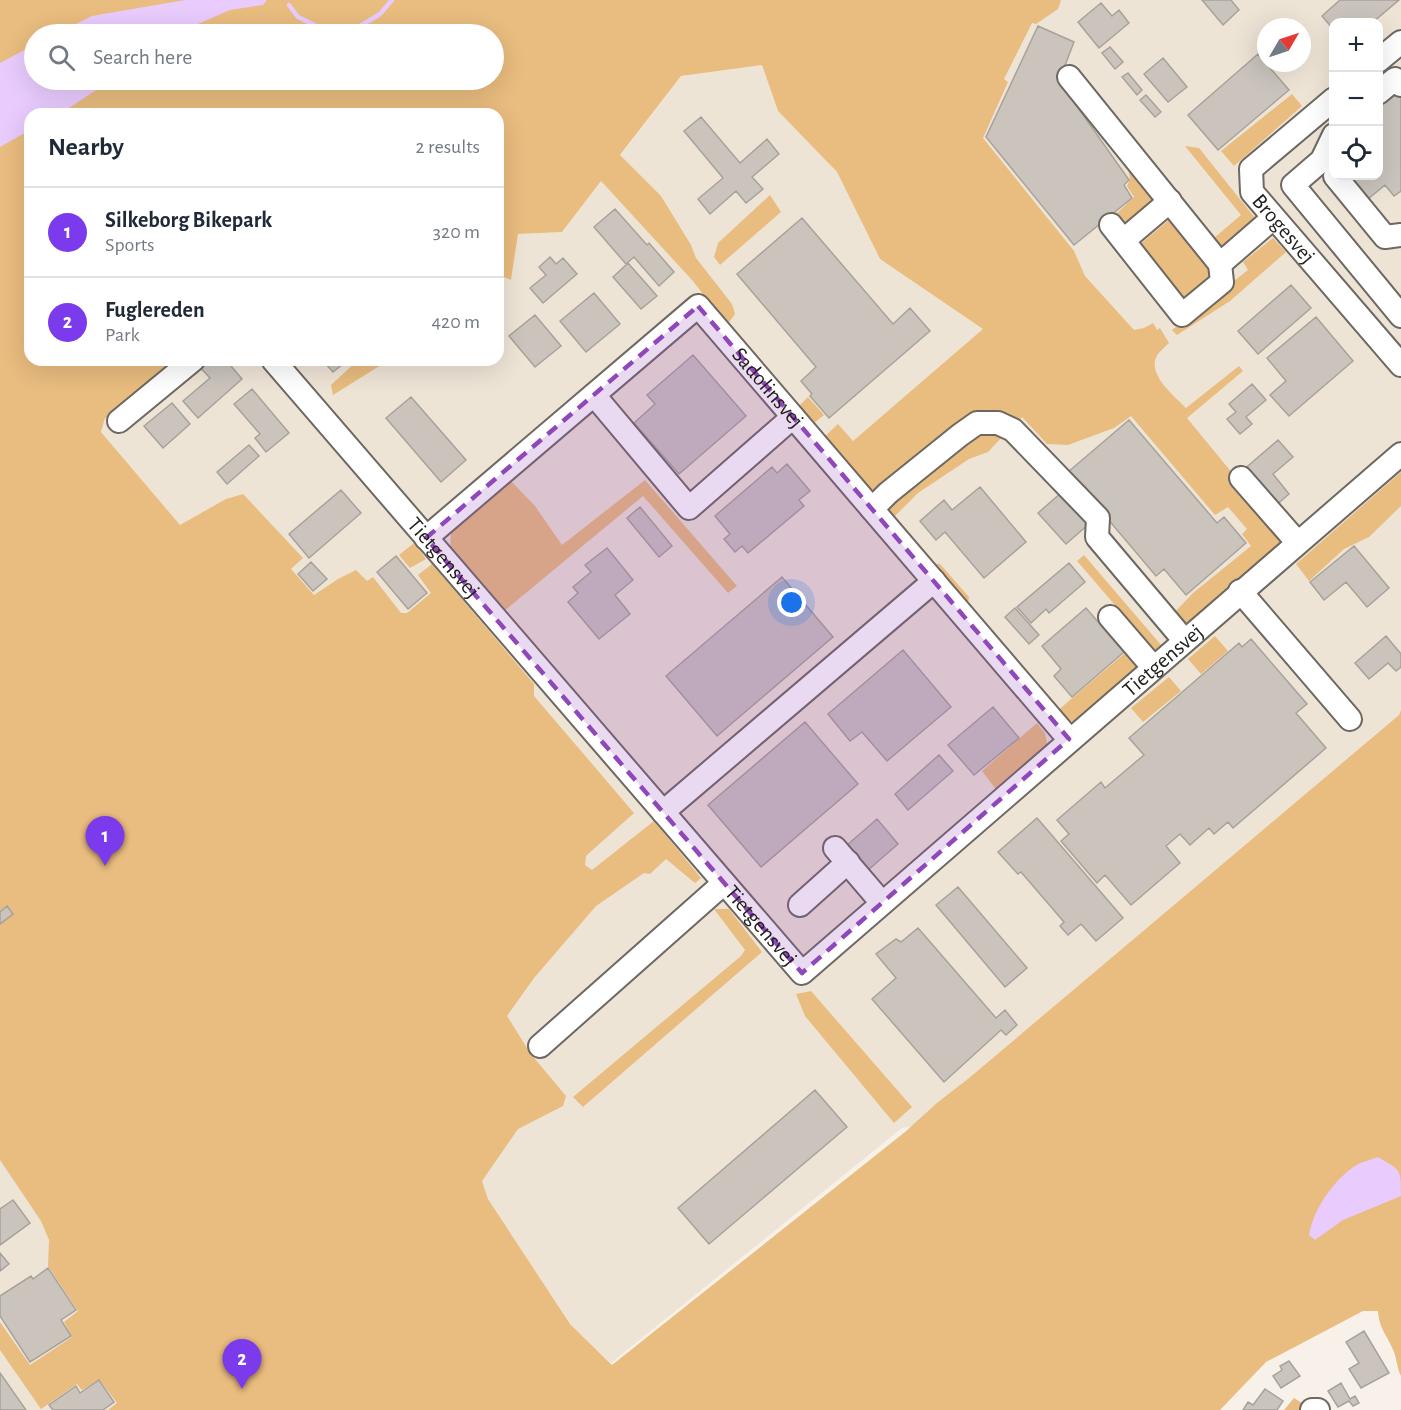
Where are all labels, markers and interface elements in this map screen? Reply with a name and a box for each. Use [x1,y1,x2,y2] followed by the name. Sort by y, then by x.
[1257,18,1311,72] north arrow
[1329,18,1383,180] map controls
[1329,18,1383,72] button: +
[24,24,504,90] search box
[45,41,78,74] icon: search
[93,46,192,68] text: Search here
[1329,72,1383,126] button: −
[1329,126,1383,180] button: locate
[48,134,124,160] text: Nearby
[416,137,480,157] text: 2 results
[1248,190,1319,267] street label: Brogesvej
[105,209,272,231] text: Silkeborg Bikepark
[64,222,71,242] text: 1
[433,222,480,242] text: 320 m
[105,235,154,255] text: Sports
[105,299,205,321] text: Fuglereden
[63,312,72,332] text: 2
[431,312,480,332] text: 420 m
[105,325,140,345] text: Park
[728,343,808,432] street label: Sadolinsvej
[403,513,484,602] street label: Tietgensvej
[777,588,806,617] your location
[1118,620,1207,701] street label: Tietgensvej
[86,816,124,866] pin: 1
[721,881,801,970] street label: Tietgensvej
[222,1340,262,1389] pin: 2

